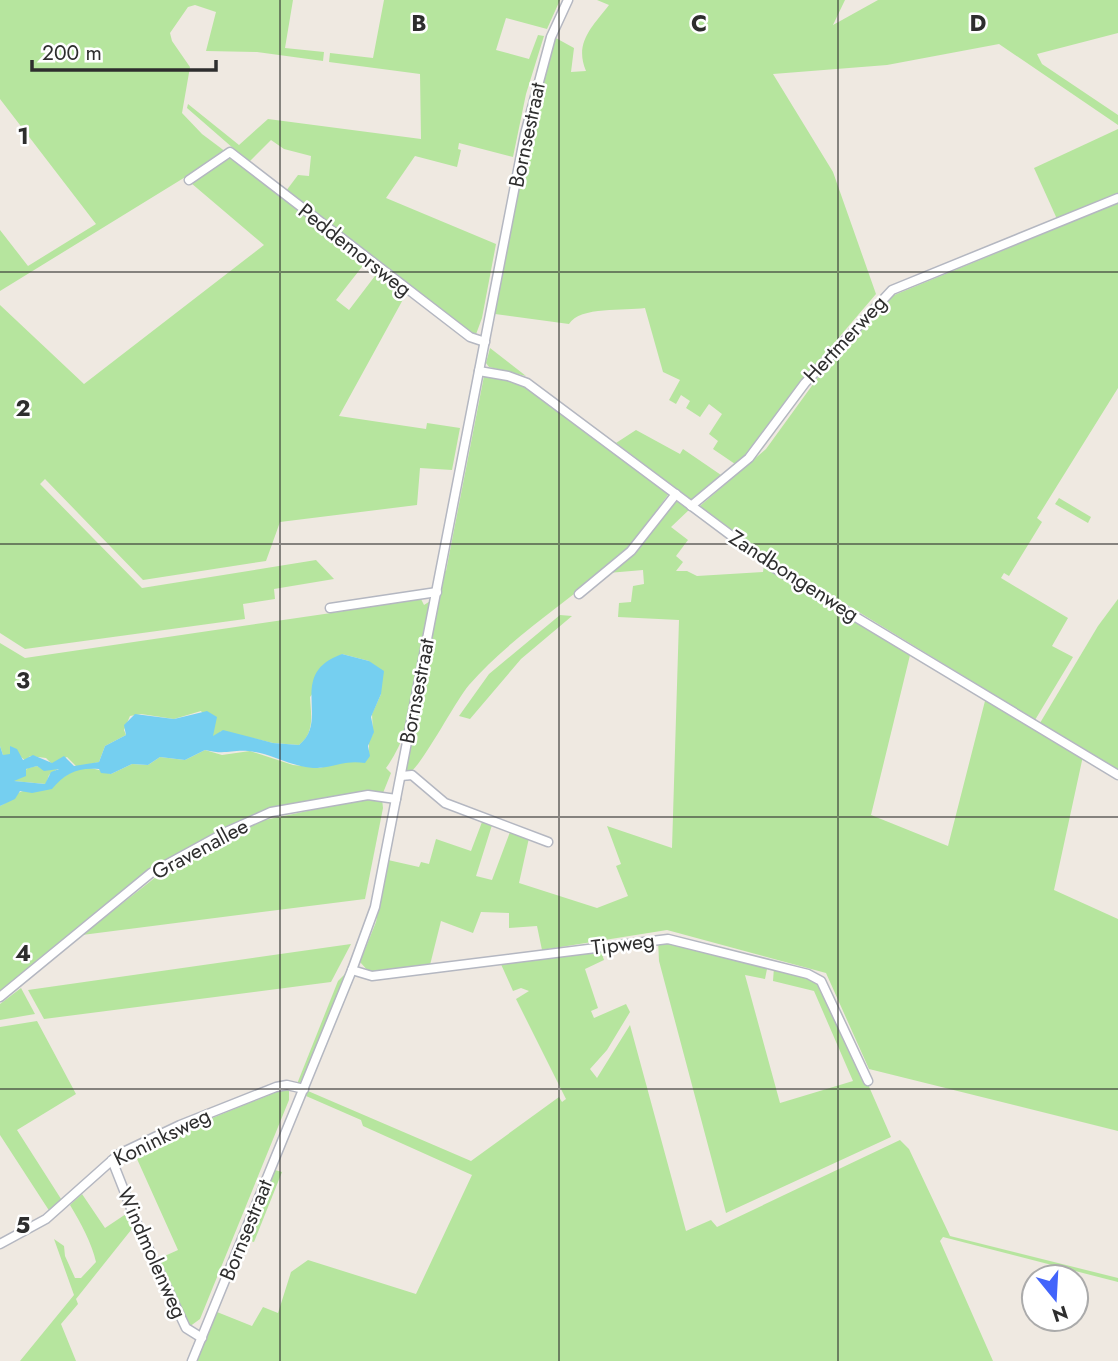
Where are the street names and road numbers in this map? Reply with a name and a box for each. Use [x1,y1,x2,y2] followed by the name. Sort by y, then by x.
[501,80,553,190] street label: Bornsestraat
[292,196,418,304] street label: Peddemorsweg
[797,289,893,389] street label: Hertmerweg
[723,523,865,629] street label: Zandbongenweg
[392,636,442,746] street label: Bornsestraat
[146,811,254,887] street label: Gravenallee
[590,925,656,963] street label: Tipweg
[108,1101,216,1173] street label: Koninksweg
[212,1175,280,1285] street label: Bornsestraat
[110,1183,194,1323] street label: Windmolenweg

